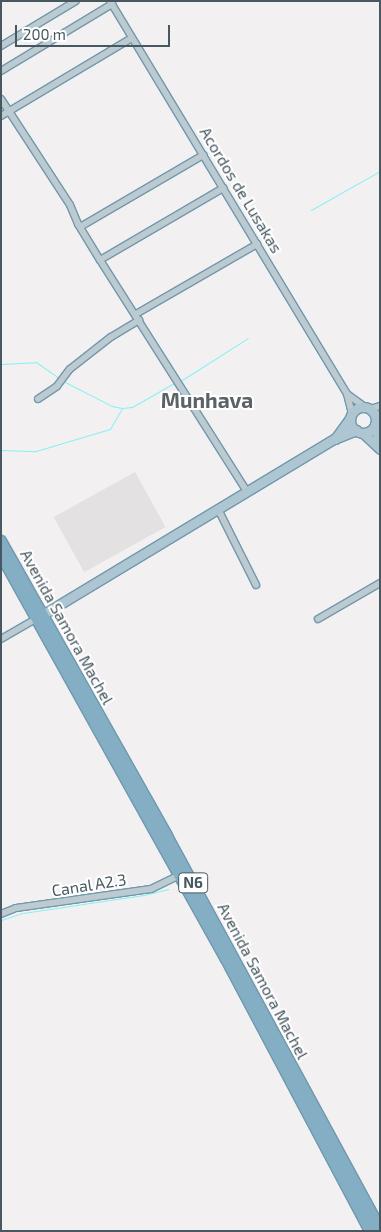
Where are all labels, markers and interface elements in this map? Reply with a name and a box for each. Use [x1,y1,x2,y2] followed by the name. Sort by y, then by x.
[18,15,172,47] scale bar
[23,25,66,43] text: 200 m
[196,124,286,256] street label: Acordos de Lusakas
[161,387,253,413] district label: Munhava
[16,546,118,708] street label: Avenida Samora Machel
[50,870,128,900] street label: Canal A2.3
[178,870,208,896] road number: N6
[214,900,312,1062] street label: Avenida Samora Machel

